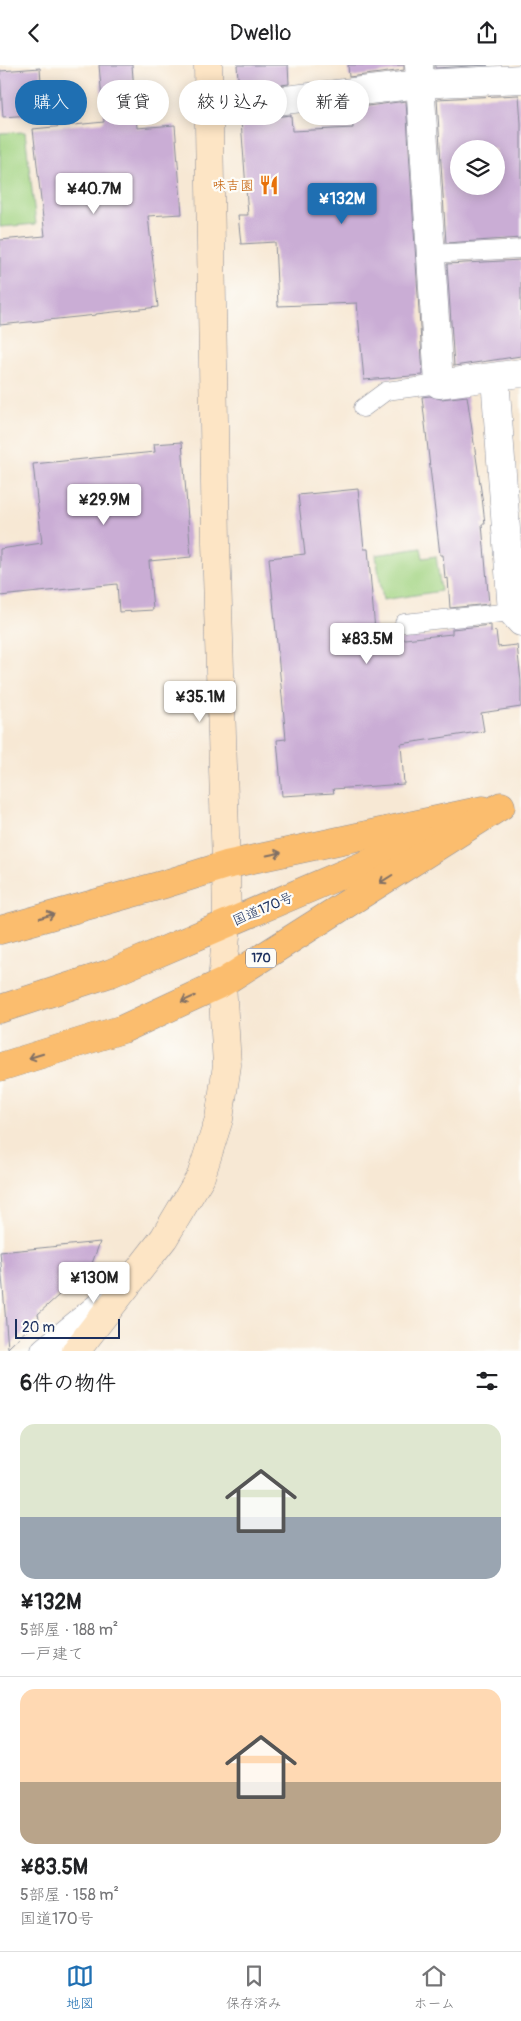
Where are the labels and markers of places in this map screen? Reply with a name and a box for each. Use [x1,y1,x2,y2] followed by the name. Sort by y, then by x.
[53,173,135,215] pin: ¥40.7M
[258,174,280,196] restaurant icon: 味吉園
[212,177,254,194] place label: 味吉園
[307,183,377,225] pin: ¥132M
[63,483,145,526] pin: ¥29.9M
[326,623,408,665] pin: ¥83.5M
[159,681,241,723] pin: ¥35.1M
[59,1261,129,1304] pin: ¥130M

